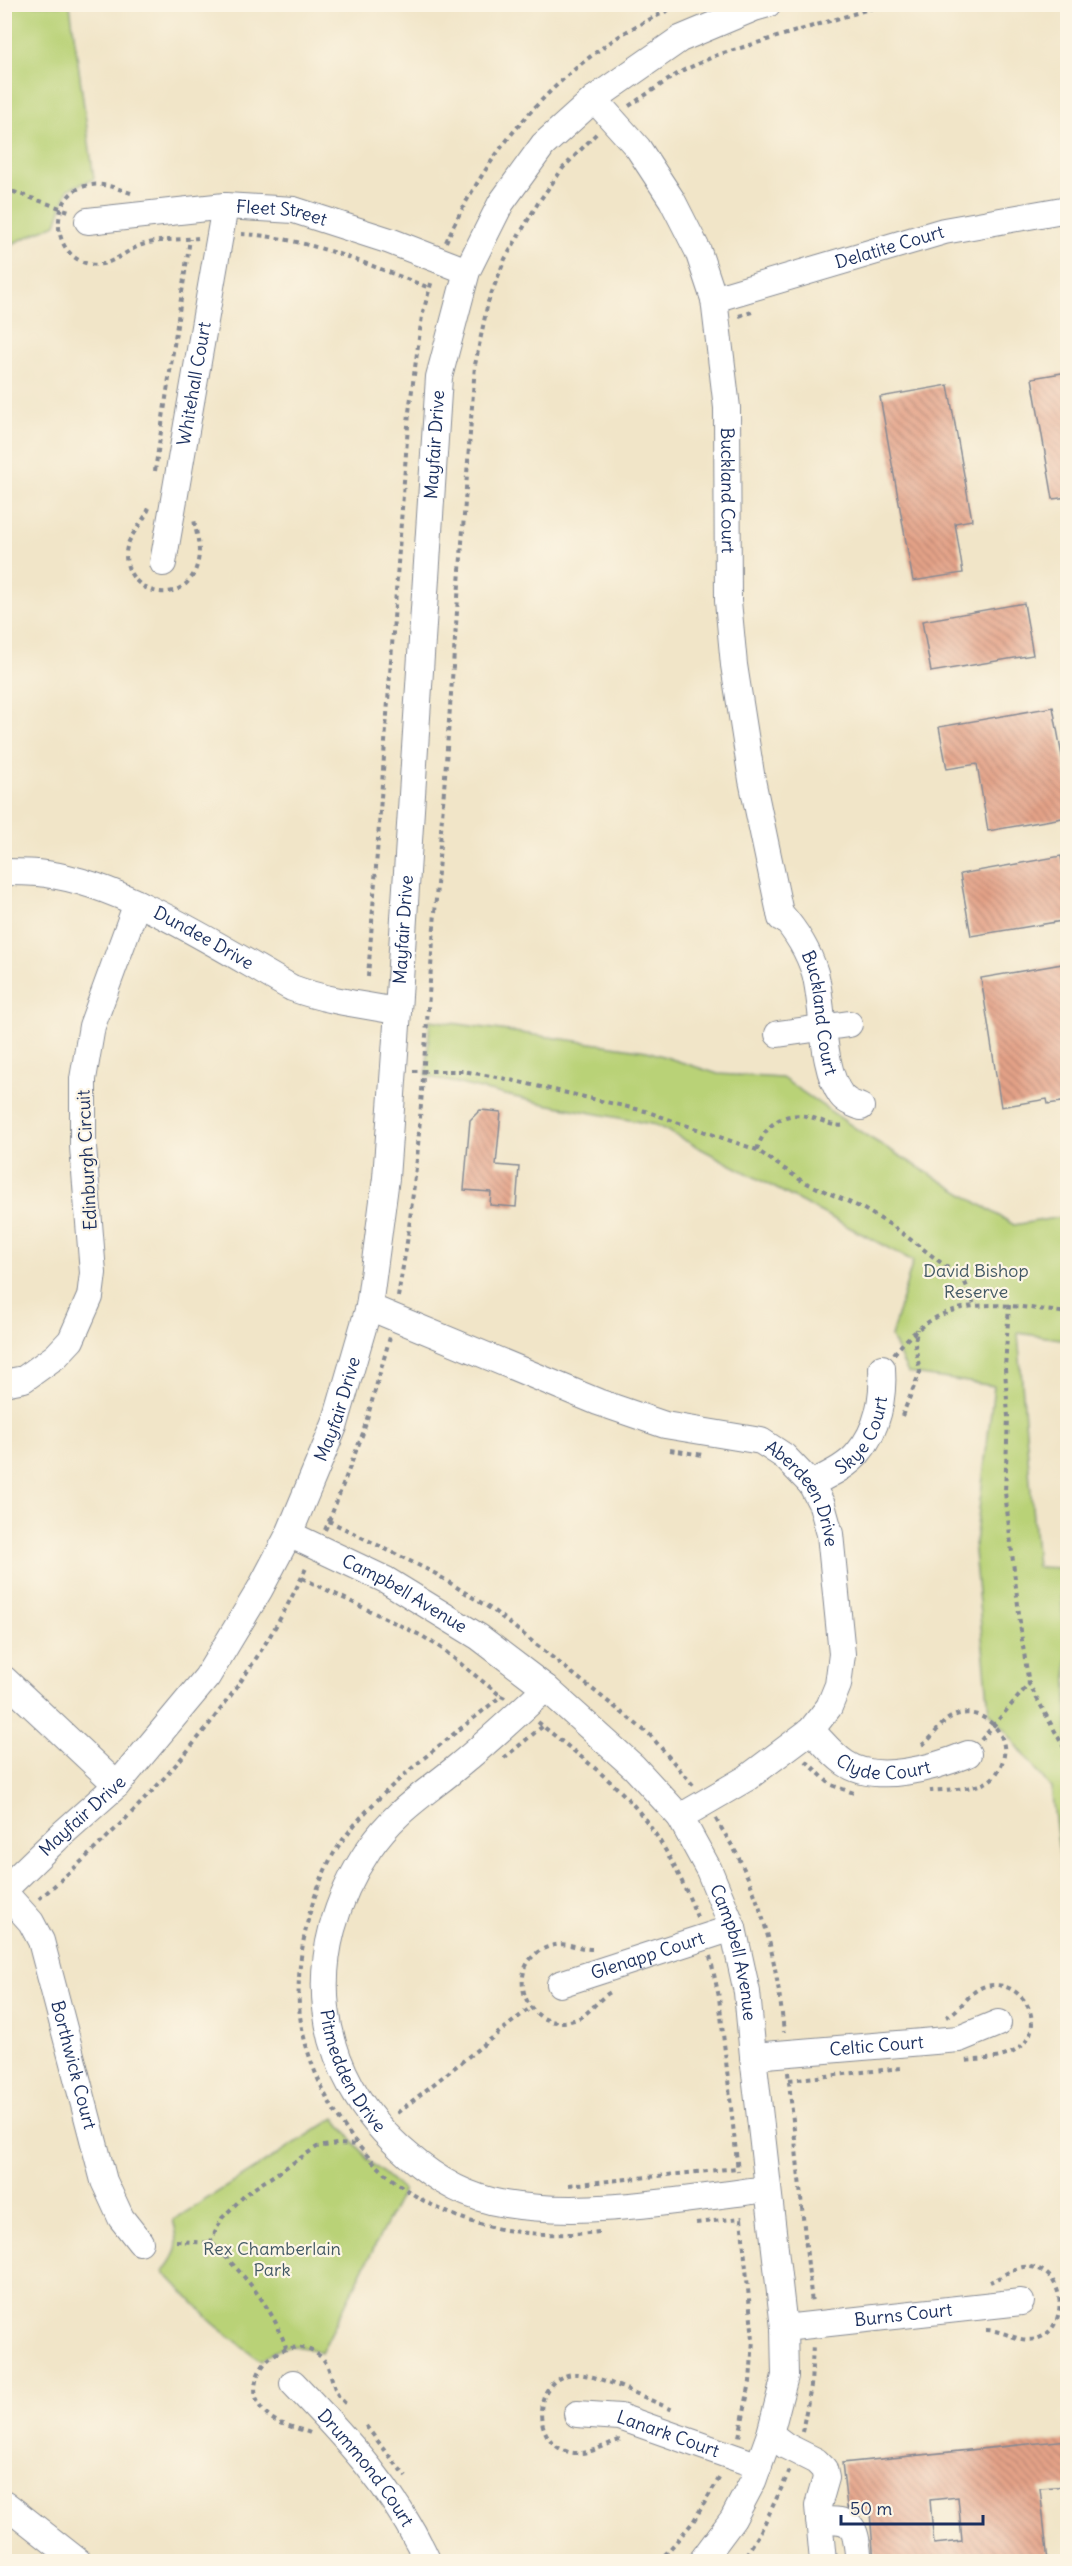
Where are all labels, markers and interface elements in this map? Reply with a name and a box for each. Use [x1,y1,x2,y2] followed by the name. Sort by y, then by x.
[235,195,330,231] street label: Fleet Street
[832,220,947,274] street label: Delatite Court
[172,320,216,447] street label: Whitehall Court
[419,389,449,500] street label: Mayfair Drive
[716,427,740,553] street label: Buckland Court
[388,874,418,985] street label: Mayfair Drive
[150,901,258,974] street label: Dundee Drive
[797,947,843,1078] street label: Buckland Court
[71,1089,102,1231] street label: Edinburgh Circuit
[923,1259,1029,1303] park label: David Bishop Reserve
[309,1354,365,1465] street label: Mayfair Drive
[831,1395,892,1479] street label: Skye Court
[761,1435,843,1548] street label: Aberdeen Drive
[338,1549,471,1638] street label: Campbell Avenue
[831,1748,933,1784] street label: Clyde Court
[34,1771,131,1861] street label: Mayfair Drive
[705,1881,762,2022] street label: Campbell Avenue
[588,1926,707,1984] street label: Glenapp Court
[46,1998,102,2132] street label: Borthwick Court
[315,2008,391,2137] street label: Pitmedden Drive
[829,2030,925,2061] street label: Celtic Court
[203,2237,341,2281] park label: Rex Chamberlain Park
[853,2298,953,2331] street label: Burns Court
[313,2404,419,2531] street label: Drummond Court
[614,2405,723,2462] street label: Lanark Court
[841,2488,984,2526] scale bar
[850,2497,892,2520] text: 50 m

